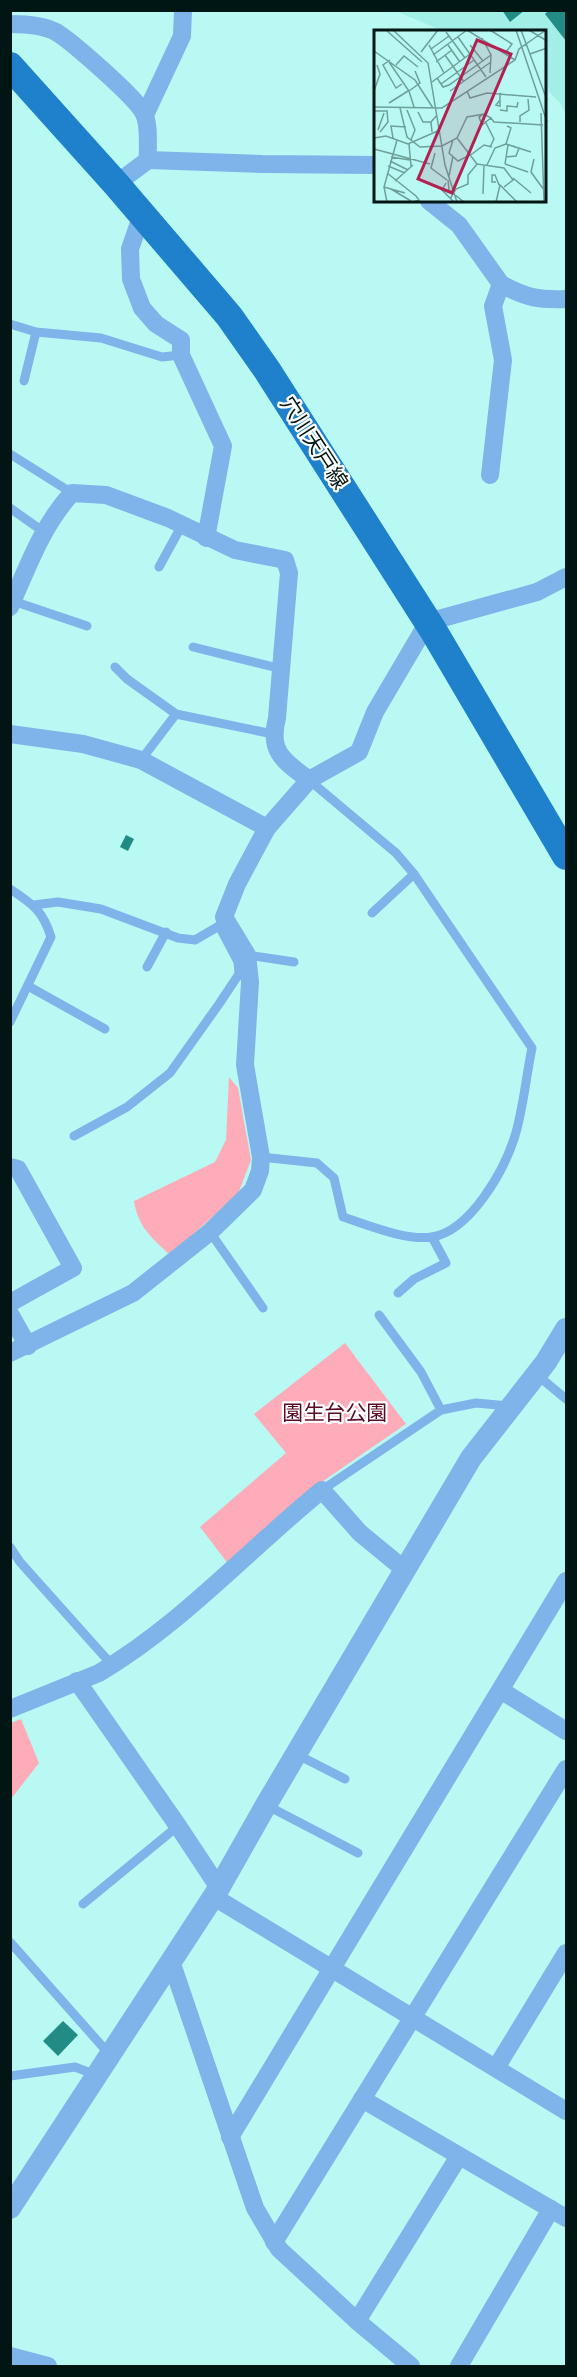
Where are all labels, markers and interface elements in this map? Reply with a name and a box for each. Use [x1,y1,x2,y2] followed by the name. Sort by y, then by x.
[374,30,547,202] inset map
[275,392,353,494] street label: 穴川天戸線
[283,1400,388,1426] park label: 園生台公園

